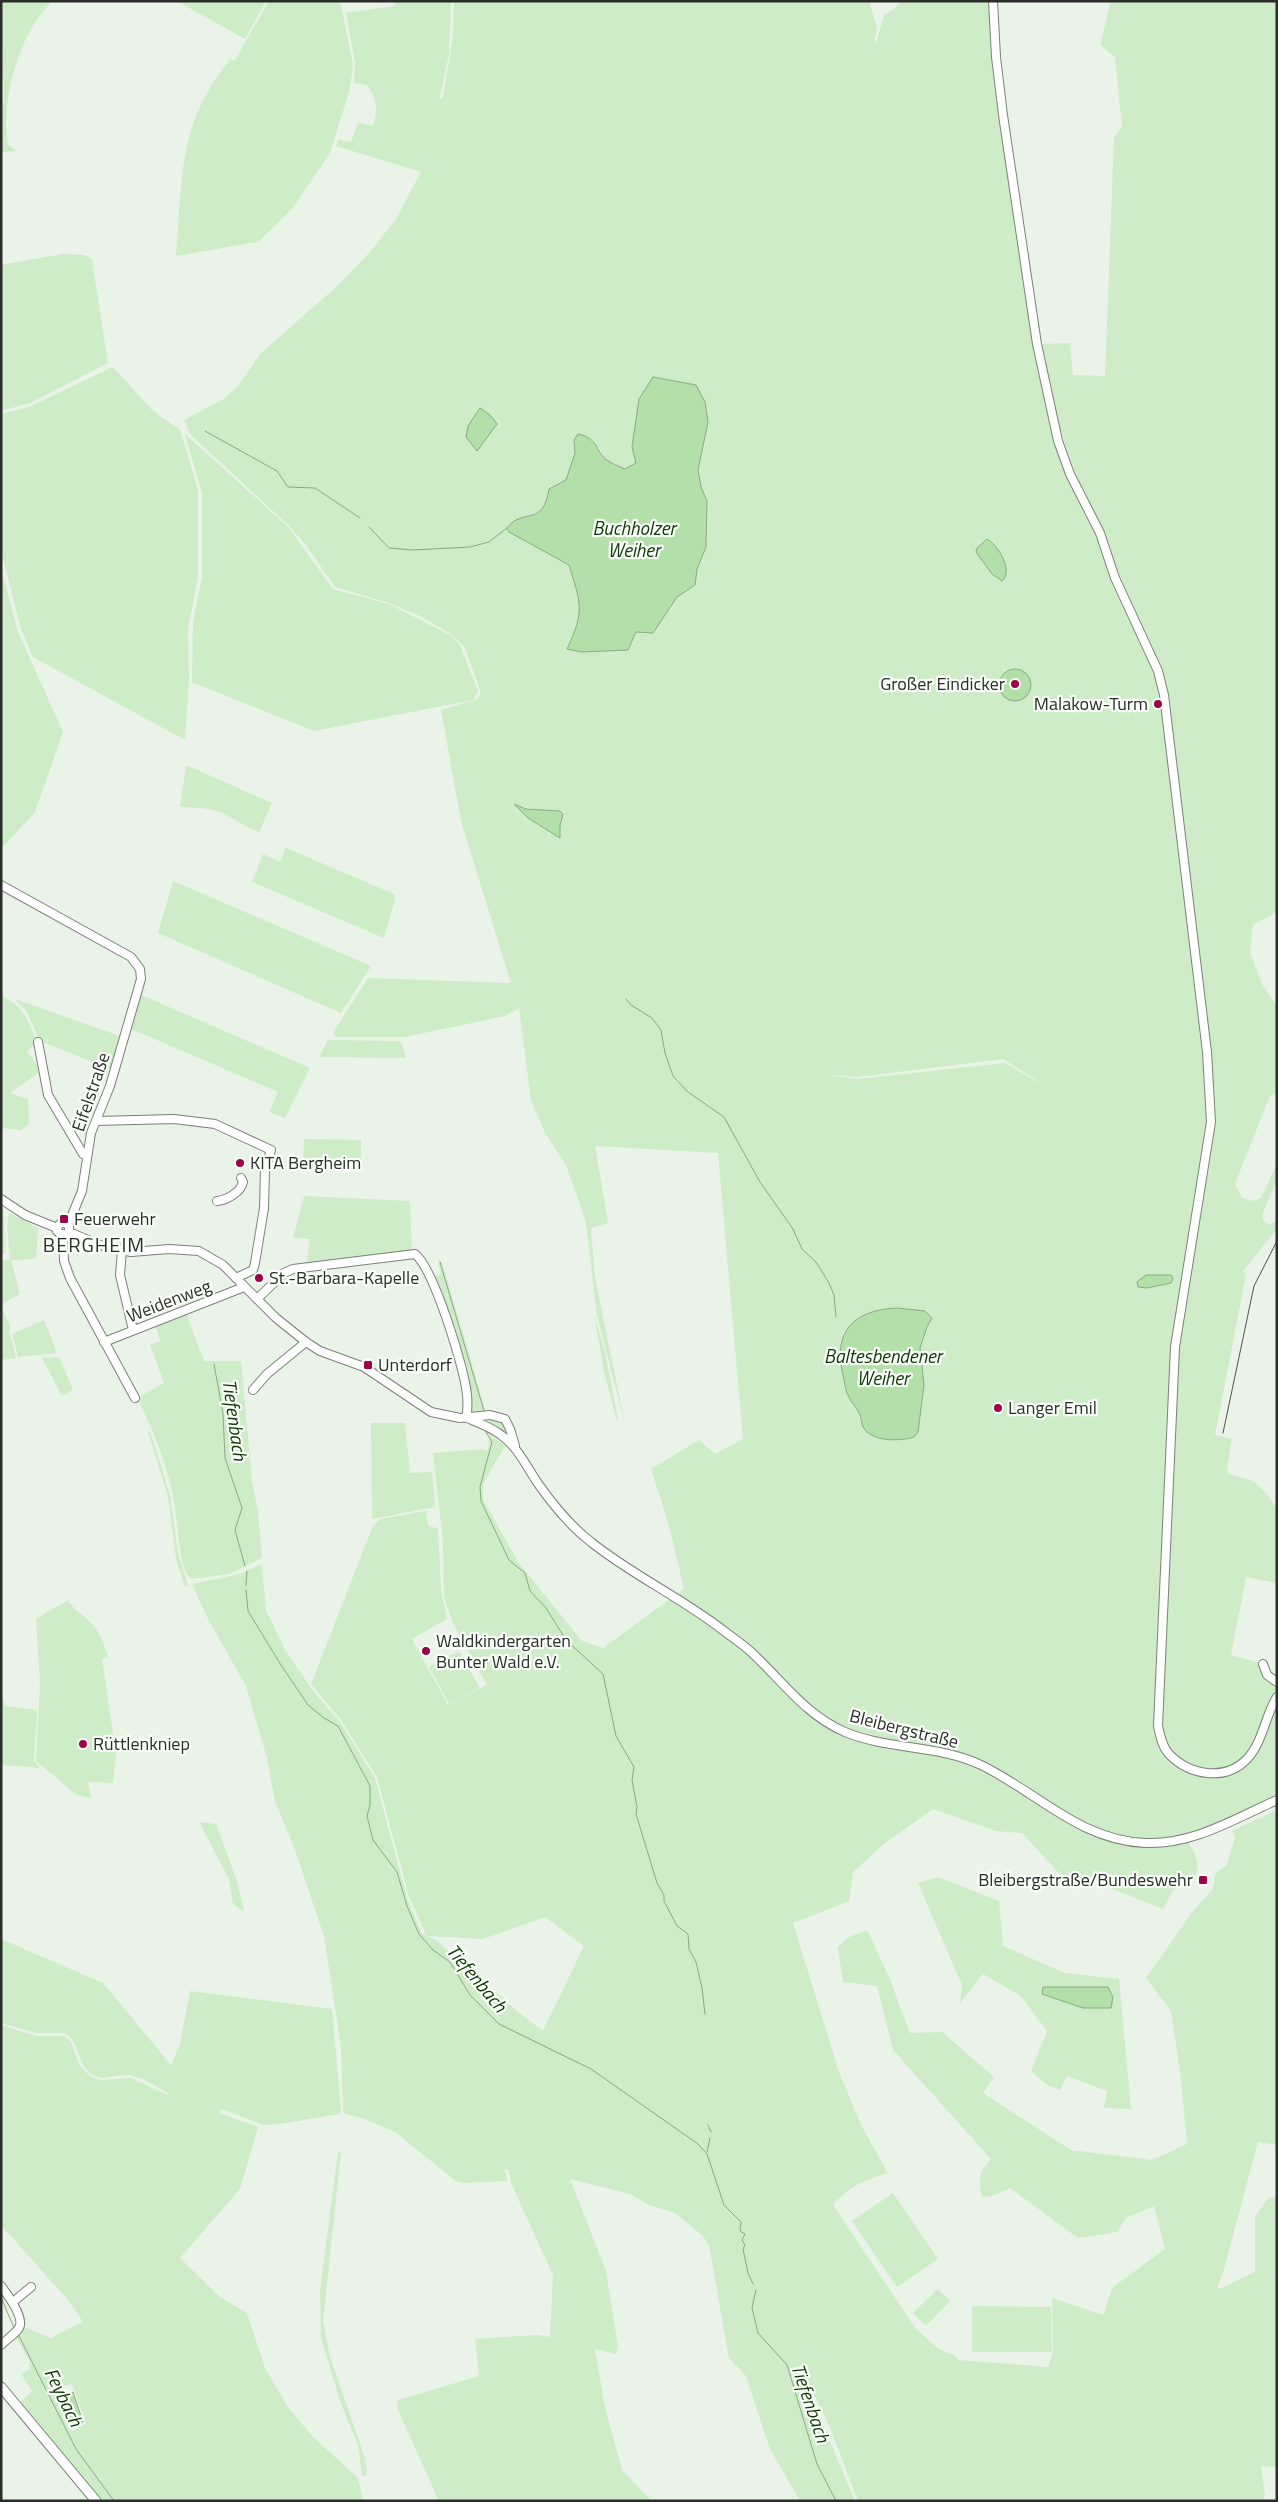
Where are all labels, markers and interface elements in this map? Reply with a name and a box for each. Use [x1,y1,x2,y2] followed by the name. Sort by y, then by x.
[592,513,678,564] water label: Buchholzer Weiher
[880,670,1005,697] place label: Großer Eindicker
[1009,678,1021,690] marker: Großer Eindicker
[1034,690,1148,717] place label: Malakow-Turm
[1152,698,1164,710] marker: Malakow-Turm
[64,1049,117,1135] street label: Eifelstraße
[250,1149,361,1176] place label: KITA Bergheim
[234,1157,246,1169] marker: KITA Bergheim
[74,1205,156,1232] place label: Feuerwehr
[58,1213,70,1225] marker: Feuerwehr
[43,1229,145,1260] district label: BERGHEIM
[269,1264,419,1291] place label: St.-Barbara-Kapelle
[123,1272,215,1329] street label: Weidenweg
[253,1272,265,1284] marker: St.-Barbara-Kapelle
[824,1341,944,1392] water label: Baltesbendener Weiher
[378,1351,452,1378] place label: Unterdorf
[362,1359,374,1371] marker: Unterdorf
[215,1377,256,1463] water label: Tiefenbach
[1008,1394,1097,1421] place label: Langer Emil
[992,1402,1004,1414] marker: Langer Emil
[436,1627,571,1675] place label: Waldkindergarten Bunter Wald e.V.
[420,1645,432,1657] marker: Waldkindergarten Bunter Wald e.V.
[847,1702,962,1755] street label: Bleibergstraße
[93,1730,190,1757] place label: Rüttlenkniep
[77,1738,89,1750] marker: Rüttlenkniep
[978,1866,1193,1893] place label: Bleibergstraße/Bundeswehr
[1197,1874,1209,1886] marker: Bleibergstraße/Bundeswehr
[440,1937,515,2019] water label: Tiefenbach
[784,2359,839,2447] water label: Tiefenbach
[38,2362,91,2432] water label: Feybach

